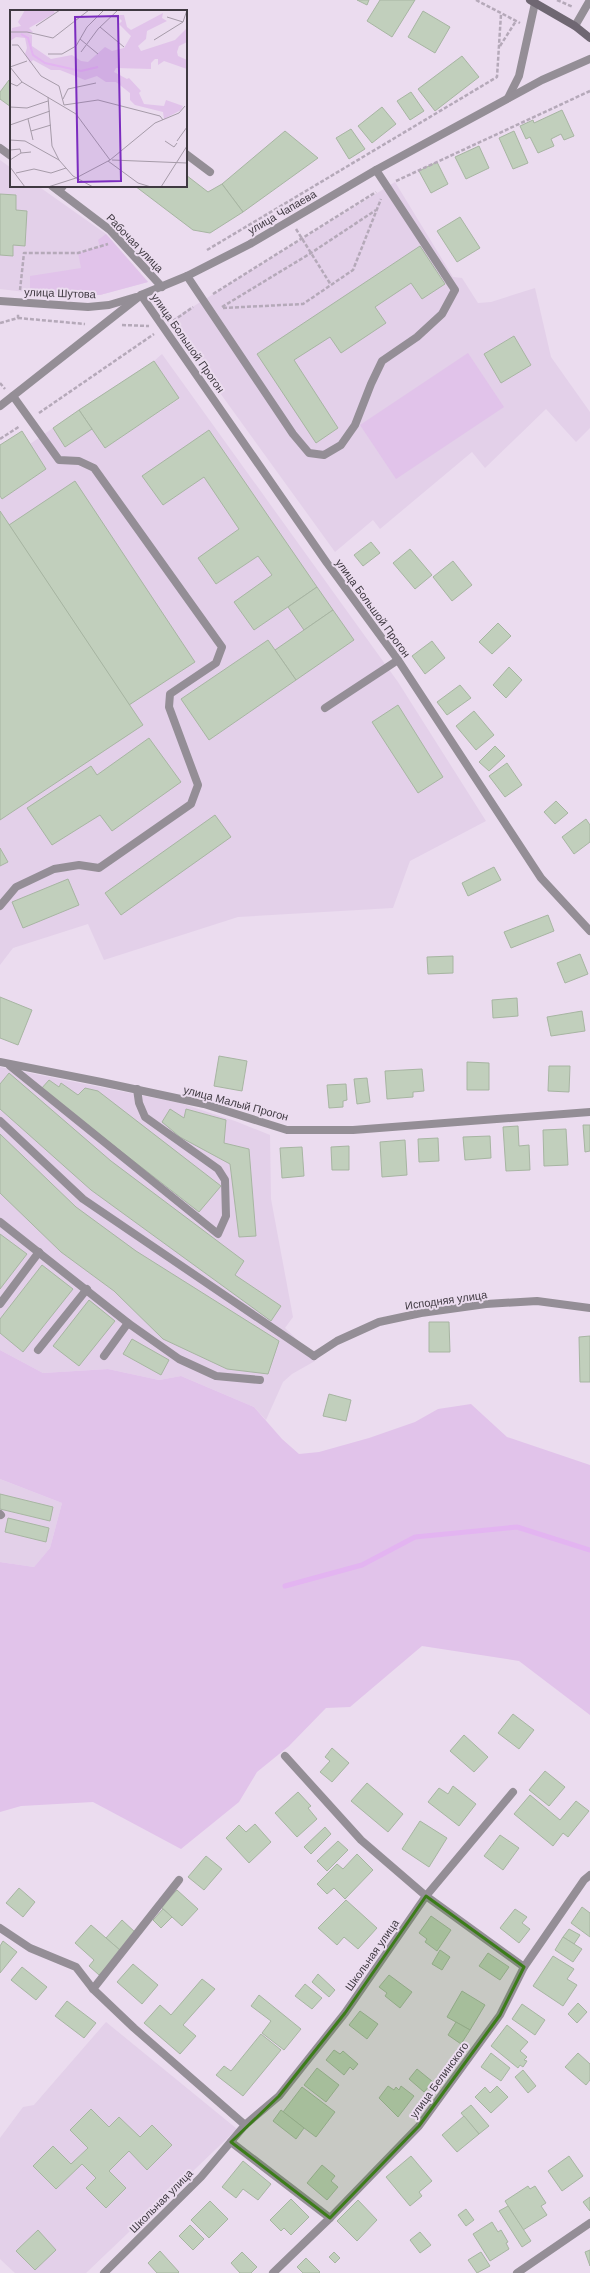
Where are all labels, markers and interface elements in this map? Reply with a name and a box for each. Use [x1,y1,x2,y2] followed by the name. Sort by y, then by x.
[10,10,187,187] inset map
[245,186,319,237] street label: улица Чапаева
[103,211,167,276] street label: Рабочая улица
[24,285,97,301] street label: улица Шутова
[148,290,228,396] street label: улица Большой Прогон
[333,556,413,660] street label: улица Большой Прогон
[182,1082,290,1124] street label: улица Малый Прогон
[404,1287,489,1313] street label: Исподняя улица
[342,1916,402,1994] street label: Школьная улица
[407,2039,471,2121] street label: улица Белинского
[126,2166,196,2236] street label: Школьная улица

